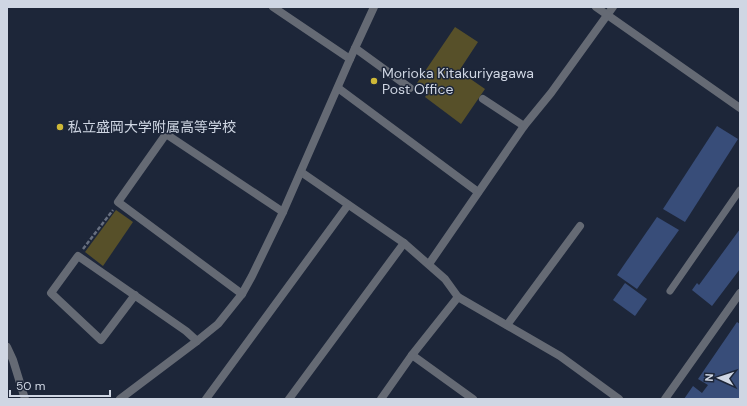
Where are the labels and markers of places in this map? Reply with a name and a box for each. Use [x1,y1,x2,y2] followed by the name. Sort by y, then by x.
[382,64,534,98] place label: Morioka Kitakuriyagawa Post Office
[369,76,379,86] marker: Morioka Kitakuriyagawa Post Office
[68,118,236,136] place label: 私立盛岡大学附属高等学校
[55,122,65,132] marker: 私立盛岡大学附属高等学校

